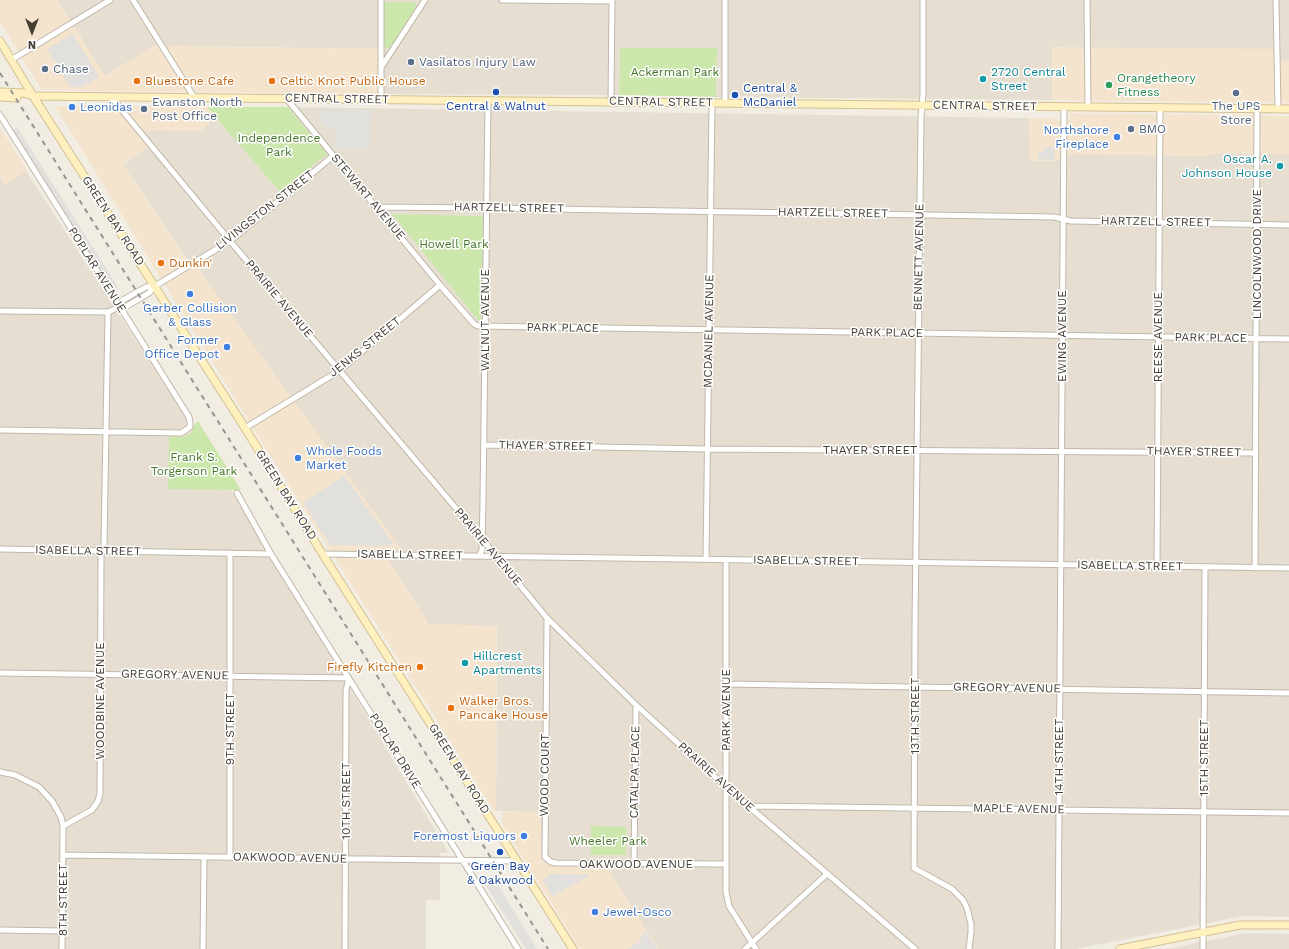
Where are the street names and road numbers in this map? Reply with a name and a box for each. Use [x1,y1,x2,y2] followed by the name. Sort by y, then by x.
[285,91,389,107] street label: CENTRAL STREET
[609,94,713,110] street label: CENTRAL STREET
[933,98,1037,114] street label: CENTRAL STREET
[328,151,408,243] street label: STEWART AVENUE
[213,167,317,253] street label: LIVINGSTON STREET
[79,174,147,268] street label: GREEN BAY ROAD
[1250,189,1264,319] street label: LINCOLNWOOD DRIVE
[454,200,564,216] street label: HARTZELL STREET
[911,203,927,311] street label: BENNETT AVENUE
[778,205,888,221] street label: HARTZELL STREET
[1101,214,1211,230] street label: HARTZELL STREET
[65,224,129,316] street label: POPLAR AVENUE
[242,257,316,341] street label: PRAIRIE AVENUE
[478,269,492,371] street label: WALNUT AVENUE
[701,274,717,388] street label: MCDANIEL AVENUE
[1055,290,1069,382] street label: EWING AVENUE
[1151,292,1165,382] street label: REESE AVENUE
[326,314,404,380] street label: JENKS STREET
[527,320,599,336] street label: PARK PLACE
[851,325,923,341] street label: PARK PLACE
[1175,330,1247,346] street label: PARK PLACE
[499,438,593,454] street label: THAYER STREET
[823,443,917,457] street label: THAYER STREET
[1147,444,1241,460] street label: THAYER STREET
[252,447,320,543] street label: GREEN BAY ROAD
[451,505,525,589] street label: PRAIRIE AVENUE
[35,543,141,559] street label: ISABELLA STREET
[357,547,463,563] street label: ISABELLA STREET
[753,553,859,569] street label: ISABELLA STREET
[1077,558,1183,574] street label: ISABELLA STREET
[93,642,107,760] street label: WOODBINE AVENUE
[121,667,229,683] street label: GREGORY AVENUE
[719,669,733,751] street label: PARK AVENUE
[908,678,922,754] street label: 13TH STREET
[953,680,1061,696] street label: GREGORY AVENUE
[223,693,237,765] street label: 9TH STREET
[366,711,424,791] street label: POPLAR DRIVE
[1052,718,1066,796] street label: 14TH STREET
[1197,720,1211,796] street label: 15TH STREET
[425,721,493,817] street label: GREEN BAY ROAD
[627,725,643,819] street label: CATALPA PLACE
[537,733,553,817] street label: WOOD COURT
[675,739,757,815] street label: PRAIRIE AVENUE
[339,762,353,840] street label: 10TH STREET
[973,801,1065,817] street label: MAPLE AVENUE
[233,850,347,866] street label: OAKWOOD AVENUE
[579,857,693,871] street label: OAKWOOD AVENUE
[56,864,70,936] street label: 8TH STREET

